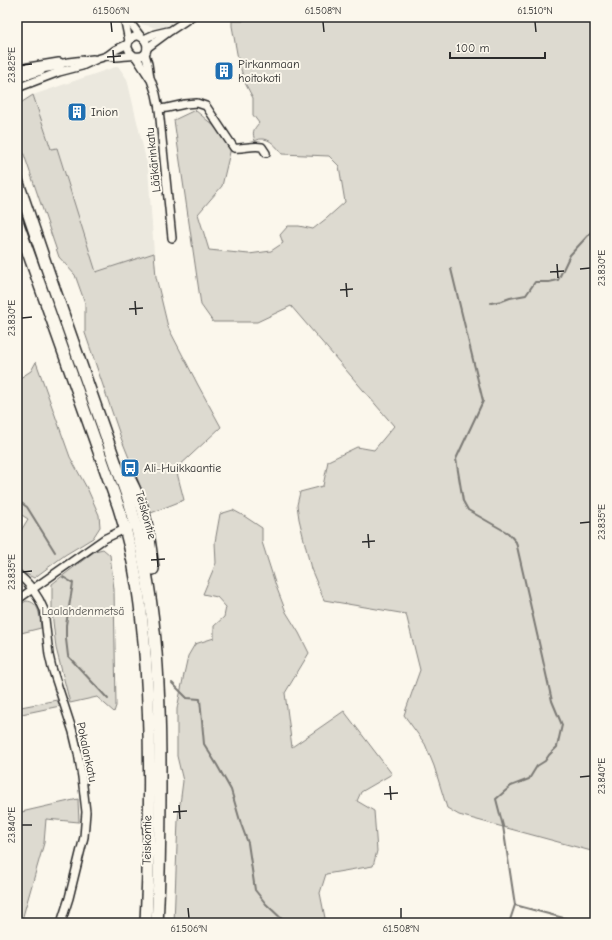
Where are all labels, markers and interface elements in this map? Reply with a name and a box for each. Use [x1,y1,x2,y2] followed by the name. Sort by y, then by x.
[93,5,129,17] text: 61.506°N
[305,5,341,17] text: 61.508°N
[517,5,553,17] text: 61.510°N
[450,34,545,60] scale bar
[456,41,489,55] text: 100 m
[6,47,18,83] text: 23.825°E
[238,57,300,85] place label: Pirkanmaan hoitokoti
[213,60,235,82] building icon: Pirkanmaan hoitokoti
[66,101,88,123] building icon: Inion
[91,105,118,119] place label: Inion
[143,127,163,193] street label: Lääkärinkatu
[596,250,608,286] text: 23.830°E
[6,300,18,336] text: 23.830°E
[119,457,141,479] bus stop icon: Ali-Huikkaantie
[144,461,221,475] place label: Ali-Huikkaantie
[132,489,160,541] street label: Teiskontie
[596,504,608,540] text: 23.835°E
[6,554,18,590] text: 23.835°E
[42,604,124,618] park label: Laalahdenmetsä
[74,721,100,783] street label: Pokalankatu
[596,758,608,794] text: 23.840°E
[6,807,18,843] text: 23.840°E
[140,815,154,865] street label: Teiskontie
[171,923,207,935] text: 61.506°N
[383,923,419,935] text: 61.508°N

